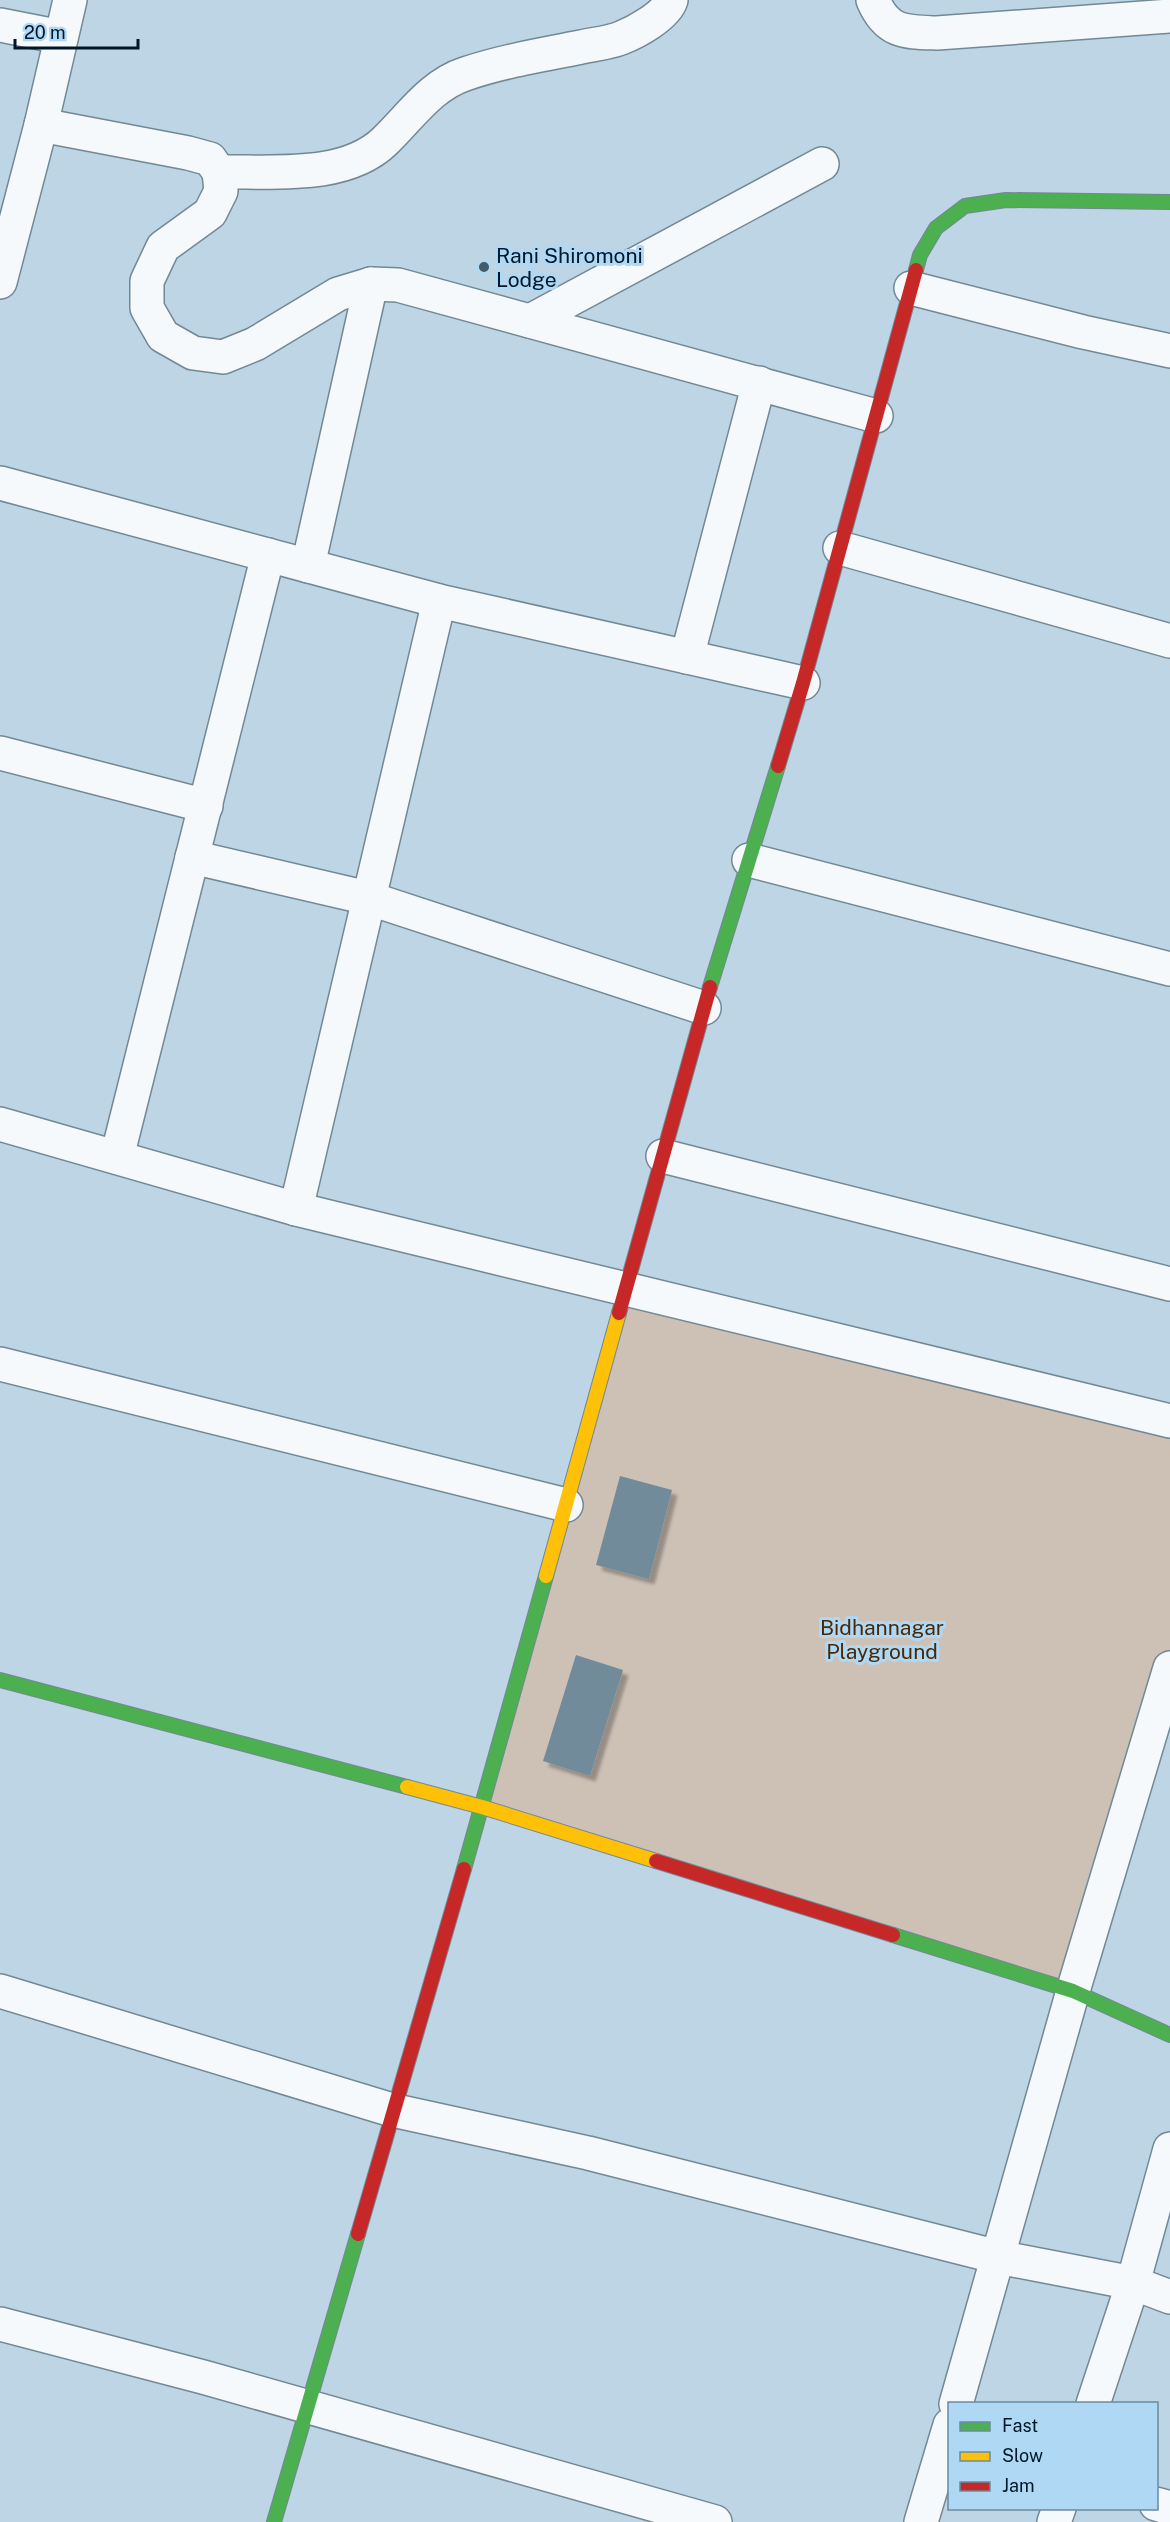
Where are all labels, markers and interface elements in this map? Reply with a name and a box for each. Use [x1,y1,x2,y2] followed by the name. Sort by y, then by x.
[15,12,138,50] scale bar
[24,22,66,43] text: 20 m
[496,243,643,292] place label: Rani Shiromoni Lodge
[477,260,491,274] marker: Rani Shiromoni Lodge
[820,1615,944,1664] park label: Bidhannagar Playground
[948,2402,1158,2510] legend
[1002,2415,1038,2436] text: Fast
[1002,2445,1043,2466] text: Slow
[1002,2475,1035,2496] text: Jam

